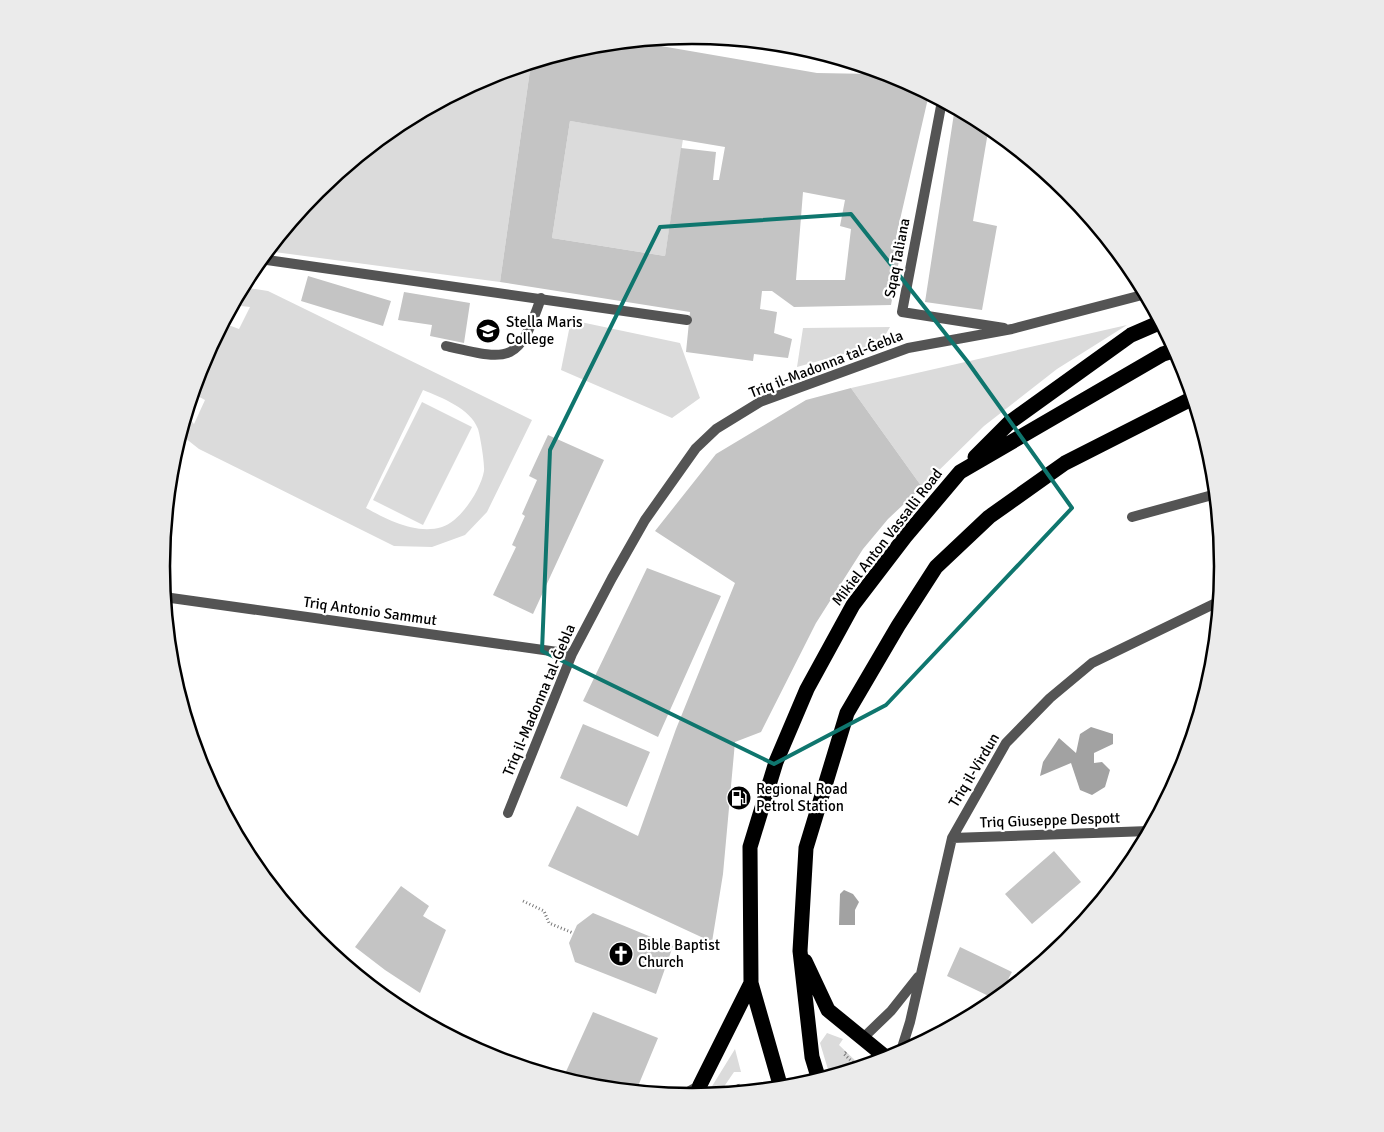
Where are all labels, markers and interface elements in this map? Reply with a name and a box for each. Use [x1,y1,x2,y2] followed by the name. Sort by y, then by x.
[880,217,914,299] street label: Sqaq Taliana
[506,313,583,348] place label: Stella Maris College
[475,318,501,344] school or university icon: Stella Maris College
[746,326,906,402] street label: Triq il-Madonna tal-Ġebla
[828,465,946,609] street label: Mikiel Anton Vassalli Road
[302,593,438,629] street label: Triq Antonio Sammut
[499,621,579,779] street label: Triq il-Madonna tal-Ġebla
[945,730,1003,810] street label: Triq il-Virdun
[756,780,848,815] place label: Regional Road Petrol Station
[726,785,752,811] fuel station icon: Regional Road Petrol Station
[980,809,1120,831] street label: Triq Giuseppe Despott
[638,936,720,971] place label: Bible Baptist Church
[608,941,634,967] church icon: Bible Baptist Church

